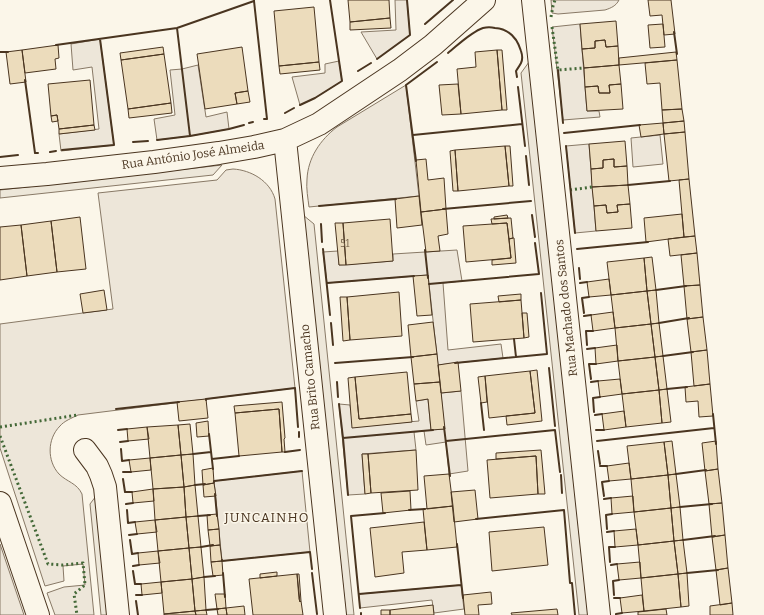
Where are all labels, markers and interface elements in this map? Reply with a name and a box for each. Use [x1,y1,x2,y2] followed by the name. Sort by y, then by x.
[121,138,266,172] street label: Rua António José Almeida
[340,238,350,250] house number: 51
[552,239,580,377] street label: Rua Machado dos Santos
[297,323,323,431] street label: Rua Brito Camacho
[224,510,309,525] district label: JUNCAINHO

